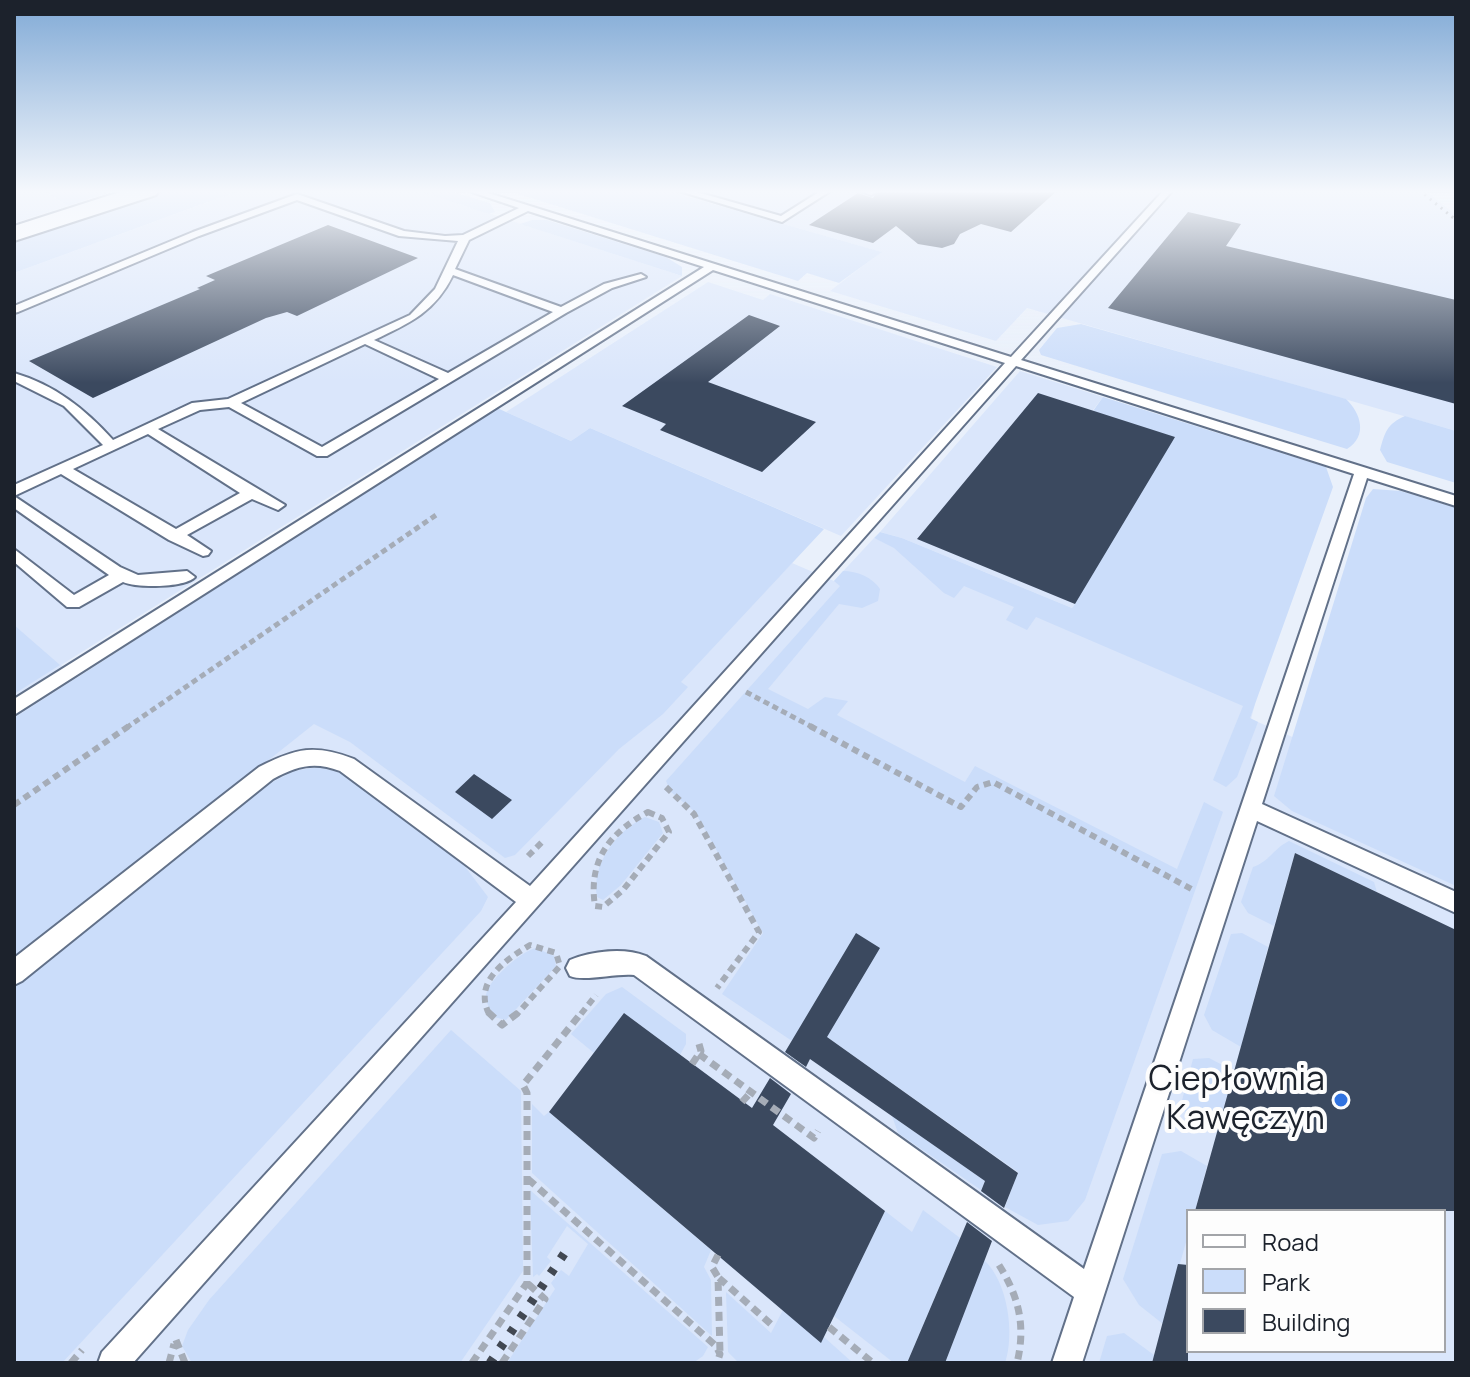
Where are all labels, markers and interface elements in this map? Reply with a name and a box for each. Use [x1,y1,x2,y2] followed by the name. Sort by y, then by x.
[1149,1060,1325,1140] place label: Ciepłownia Kawęczyn
[1332,1091,1350,1109] marker: Ciepłownia Kawęczyn
[1186,1209,1446,1353] legend
[1262,1225,1319,1258] text: Road
[1262,1265,1310,1298] text: Park
[1262,1305,1350,1338] text: Building

